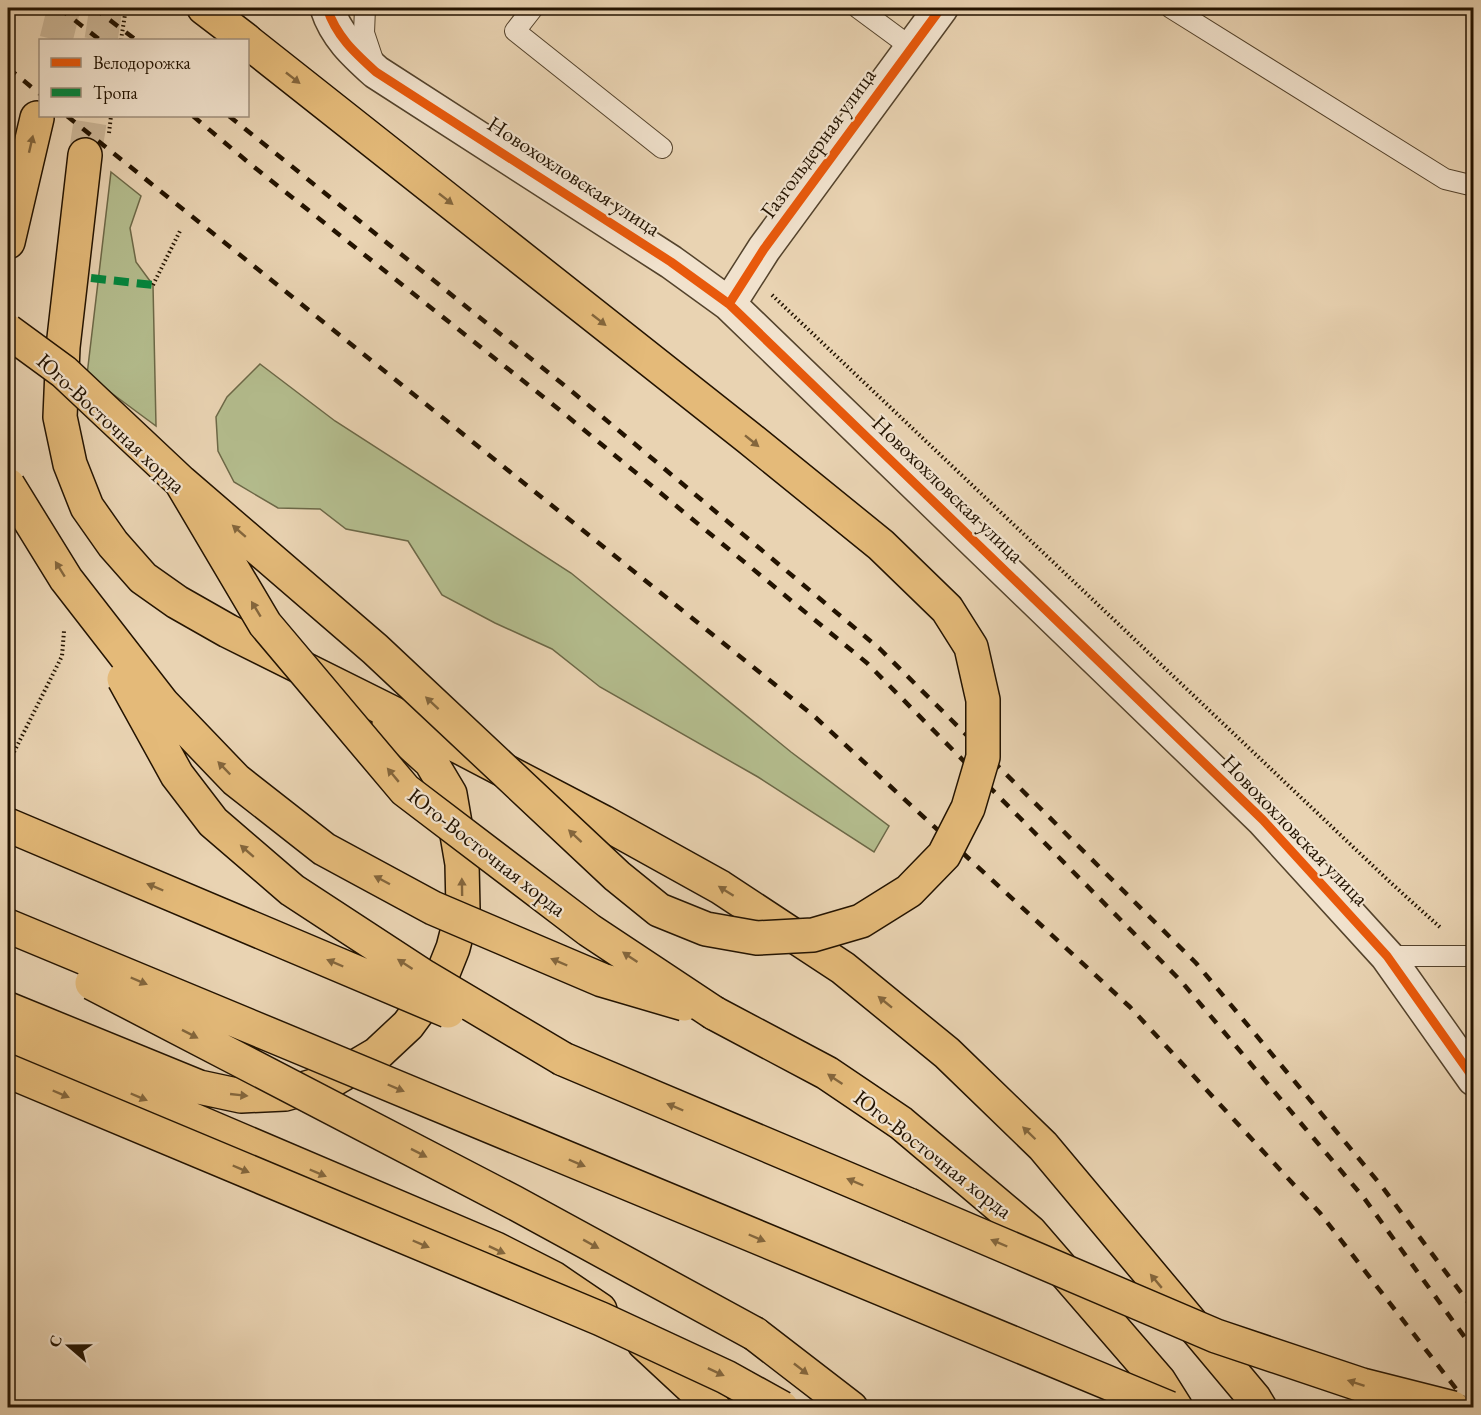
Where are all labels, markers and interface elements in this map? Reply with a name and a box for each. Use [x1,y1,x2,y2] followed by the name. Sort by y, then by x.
[39,39,249,117] legend
[93,51,192,74] text: Велодорожка
[754,62,882,224] street label: Газгольдерная улица
[286,71,301,83] one-way arrow
[93,81,139,104] text: Тропа
[482,109,666,243] street label: Новохохловская улица
[26,135,36,153] one-way arrow
[439,192,454,204] one-way arrow
[592,313,607,325] one-way arrow
[30,346,192,500] street label: Юго-Восточная хорда
[866,409,1030,569] street label: Новохохловская улица
[745,434,760,446] one-way arrow
[231,525,247,538] one-way arrow
[54,561,65,577] one-way arrow
[250,601,261,617] one-way arrow
[425,697,440,710] one-way arrow
[1215,748,1375,912] street label: Новохохловская улица
[218,761,231,776] one-way arrow
[386,767,399,783] one-way arrow
[402,781,572,923] street label: Юго-Восточная хорда
[567,829,582,843] one-way arrow
[240,845,255,858] one-way arrow
[373,875,390,885] one-way arrow
[457,878,467,897] one-way arrow
[146,882,164,891] one-way arrow
[718,885,734,896] one-way arrow
[622,952,639,963] one-way arrow
[550,957,568,966] one-way arrow
[325,958,343,968] one-way arrow
[397,959,413,970] one-way arrow
[130,976,148,986] one-way arrow
[877,996,893,1009] one-way arrow
[181,1029,198,1039] one-way arrow
[827,1074,843,1085] one-way arrow
[388,1083,406,1093] one-way arrow
[848,1083,1018,1225] street label: Юго-Восточная хорда
[53,1089,71,1099] one-way arrow
[229,1090,248,1100] one-way arrow
[130,1092,148,1102] one-way arrow
[667,1102,684,1111] one-way arrow
[1023,1127,1037,1141] one-way arrow
[410,1148,427,1158] one-way arrow
[568,1158,586,1168] one-way arrow
[233,1164,251,1174] one-way arrow
[309,1169,327,1179] one-way arrow
[846,1177,864,1186] one-way arrow
[748,1233,766,1243] one-way arrow
[989,1238,1007,1248] one-way arrow
[413,1239,431,1249] one-way arrow
[583,1239,600,1249] one-way arrow
[489,1246,506,1255] one-way arrow
[1150,1273,1163,1289] one-way arrow
[39,1316,99,1376] north arrow
[44,1332,67,1350] text: С
[794,1363,809,1375] one-way arrow
[707,1368,724,1377] one-way arrow
[1347,1378,1365,1387] one-way arrow

